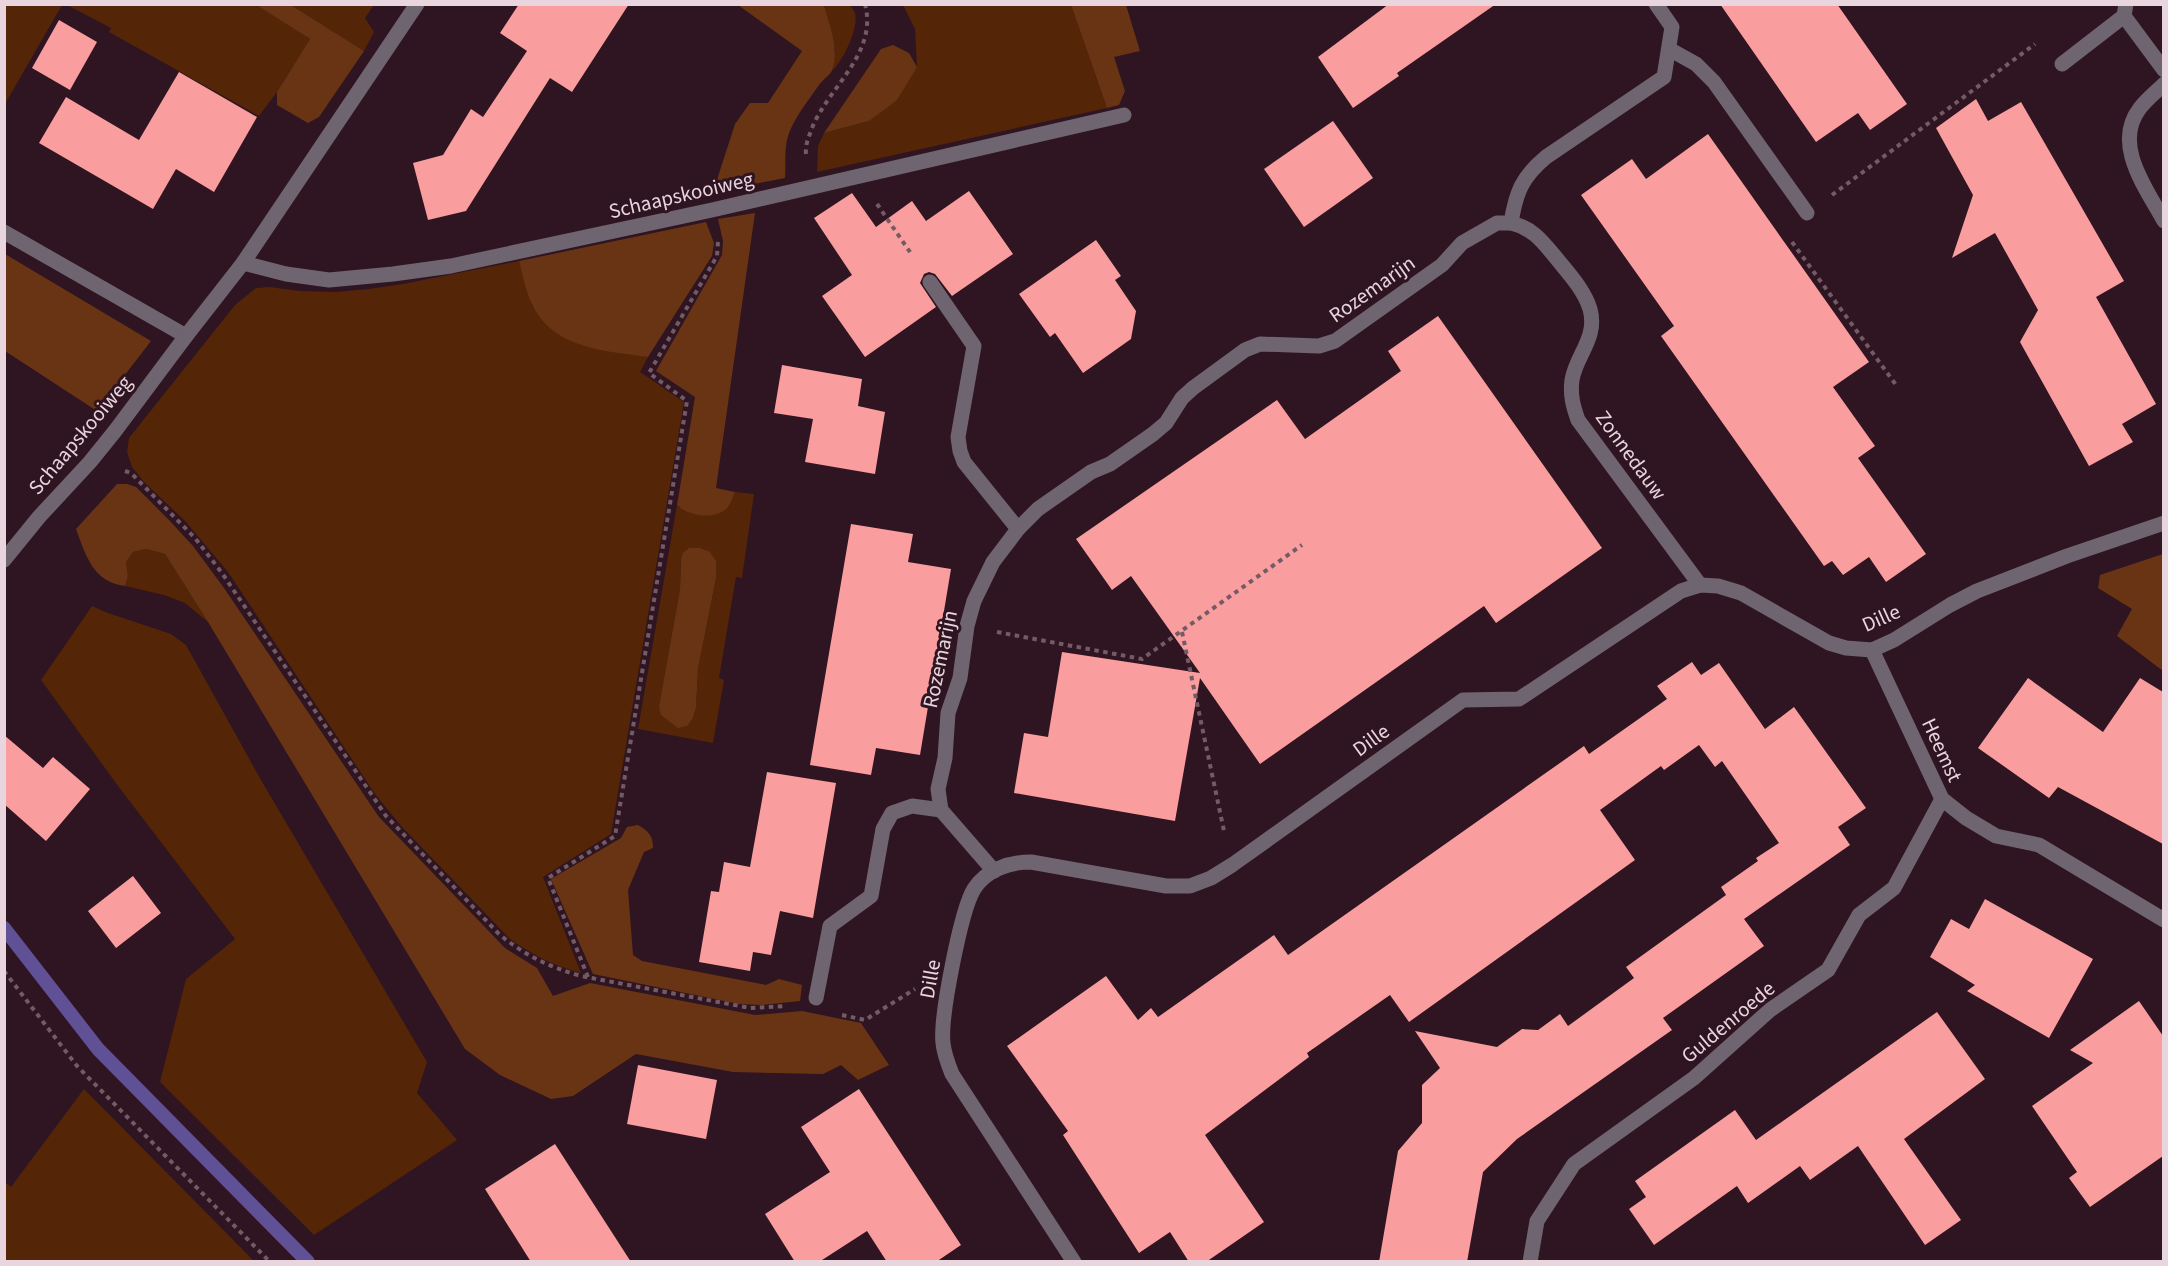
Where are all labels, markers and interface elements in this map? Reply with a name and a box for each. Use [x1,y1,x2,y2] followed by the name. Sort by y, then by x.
[606,164,757,226] street label: Schaapskooiweg
[1323,248,1421,330] street label: Rozemarijn
[21,369,139,501] street label: Schaapskooiweg
[1588,404,1674,506] street label: Zonnedauw
[1857,596,1905,640] street label: Dille
[915,607,965,711] street label: Rozemarijn
[1914,713,1970,787] street label: Heemst
[1346,716,1396,764] street label: Dille
[912,957,948,1001] street label: Dille
[1675,974,1781,1070] street label: Guldenroede

